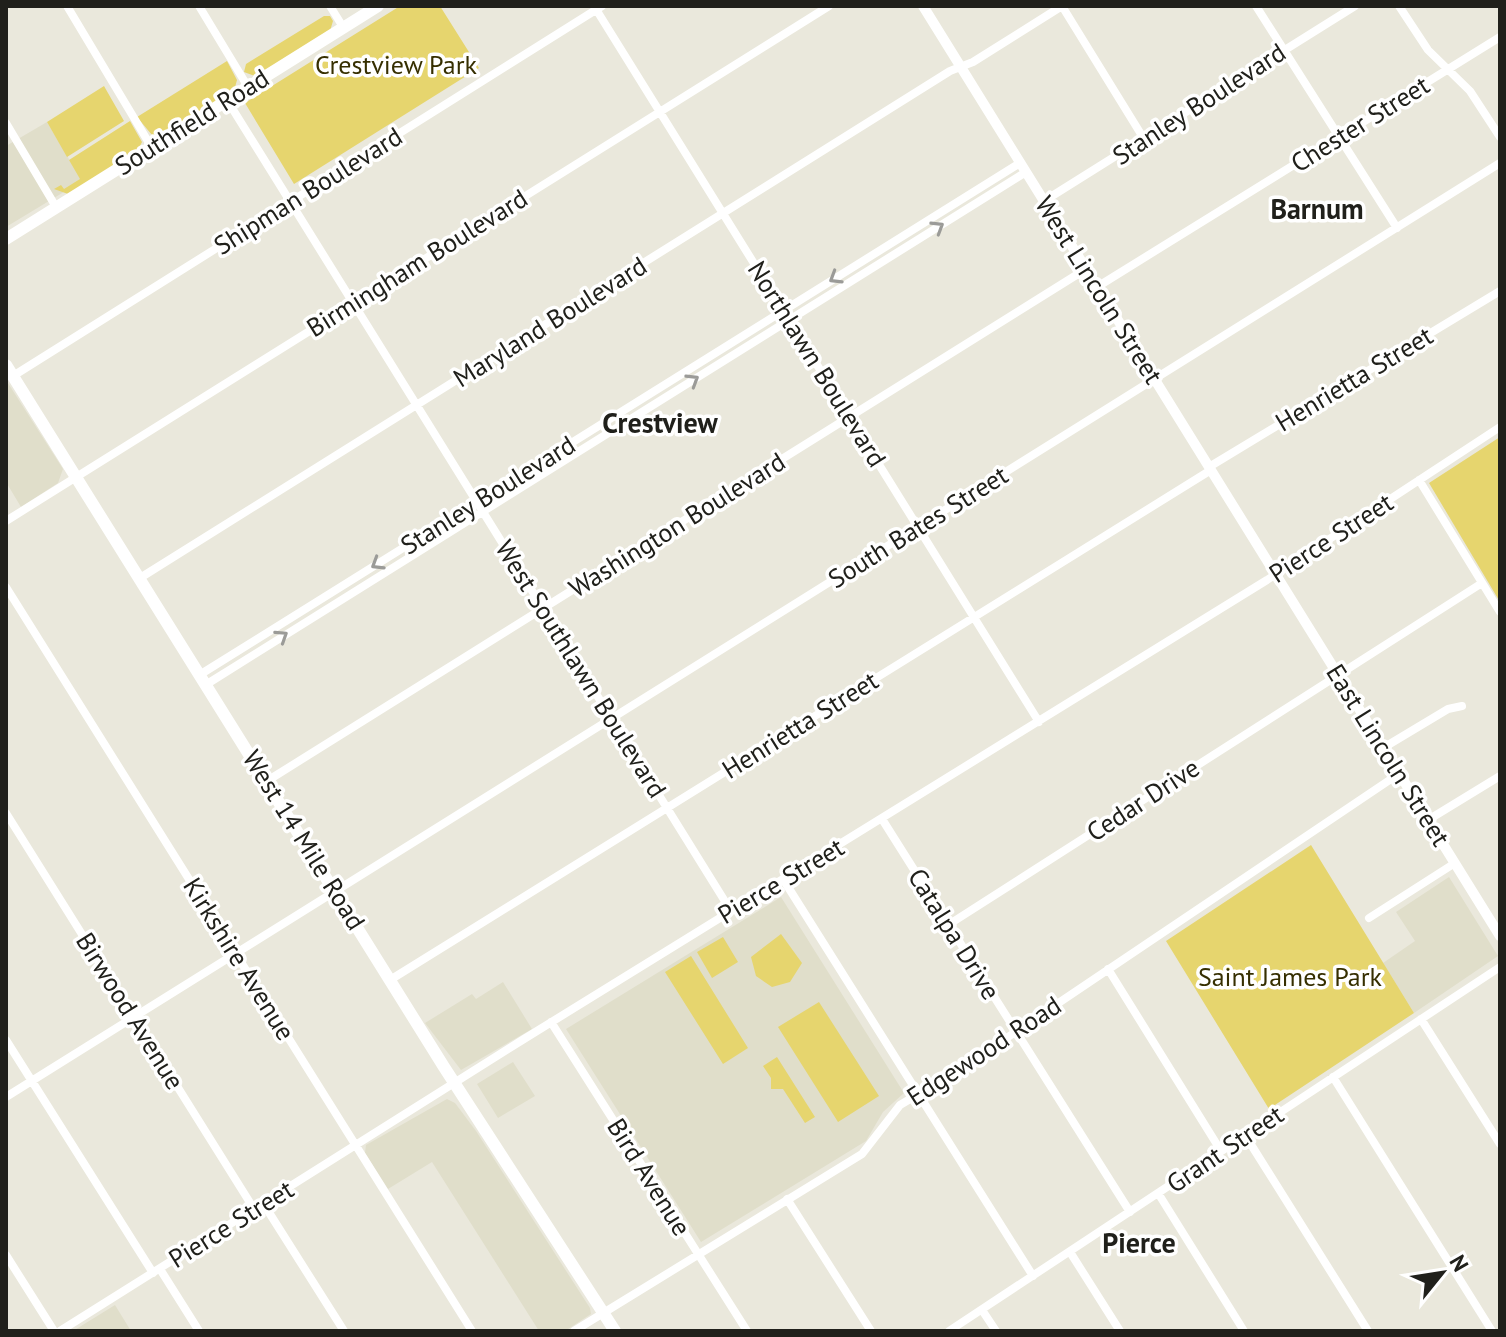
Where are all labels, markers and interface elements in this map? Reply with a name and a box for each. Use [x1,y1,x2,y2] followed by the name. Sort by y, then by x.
[1106,35,1291,172] street label: Stanley Boulevard
[315,48,477,81] park label: Crestview Park
[109,61,275,182] street label: Southfield Road
[1284,68,1435,179] street label: Chester Street
[207,119,408,262] street label: Shipman Boulevard
[300,181,533,344] street label: Birmingham Boulevard
[1028,190,1171,390] street label: West Lincoln Street
[1270,190,1364,227] district label: Barnum
[929,222,943,237] one-way arrow
[447,249,652,394] street label: Maryland Boulevard
[741,255,894,473] street label: Northlawn Boulevard
[829,269,844,284] one-way arrow
[1269,319,1439,439] street label: Henrietta Street
[684,374,699,389] one-way arrow
[602,404,719,441] district label: Crestview
[394,428,581,561] street label: Stanley Boulevard
[562,445,791,605] street label: Washington Boulevard
[822,458,1014,595] street label: South Bates Street
[1263,485,1399,590] street label: Pierce Street
[489,534,674,804] street label: West Southlawn Boulevard
[371,554,386,570] one-way arrow
[274,630,288,645] one-way arrow
[1319,658,1458,852] street label: East Lincoln Street
[716,663,884,786] street label: Henrietta Street
[236,744,373,936] street label: West 14 Mile Road
[1080,751,1205,848] street label: Cedar Drive
[712,830,850,931] street label: Pierce Street
[901,862,1008,1006] street label: Catalpa Drive
[176,871,303,1046] street label: Kirkshire Avenue
[69,926,192,1095] street label: Birwood Avenue
[1198,960,1383,993] park label: Saint James Park
[900,988,1067,1113] street label: Edgewood Road
[1160,1097,1290,1200] street label: Grant Street
[600,1112,698,1242] street label: Bird Avenue
[162,1172,300,1275] street label: Pierce Street
[1102,1224,1176,1261] district label: Pierce
[1402,1233,1482,1313] north arrow
[1444,1250,1475,1276] text: N

